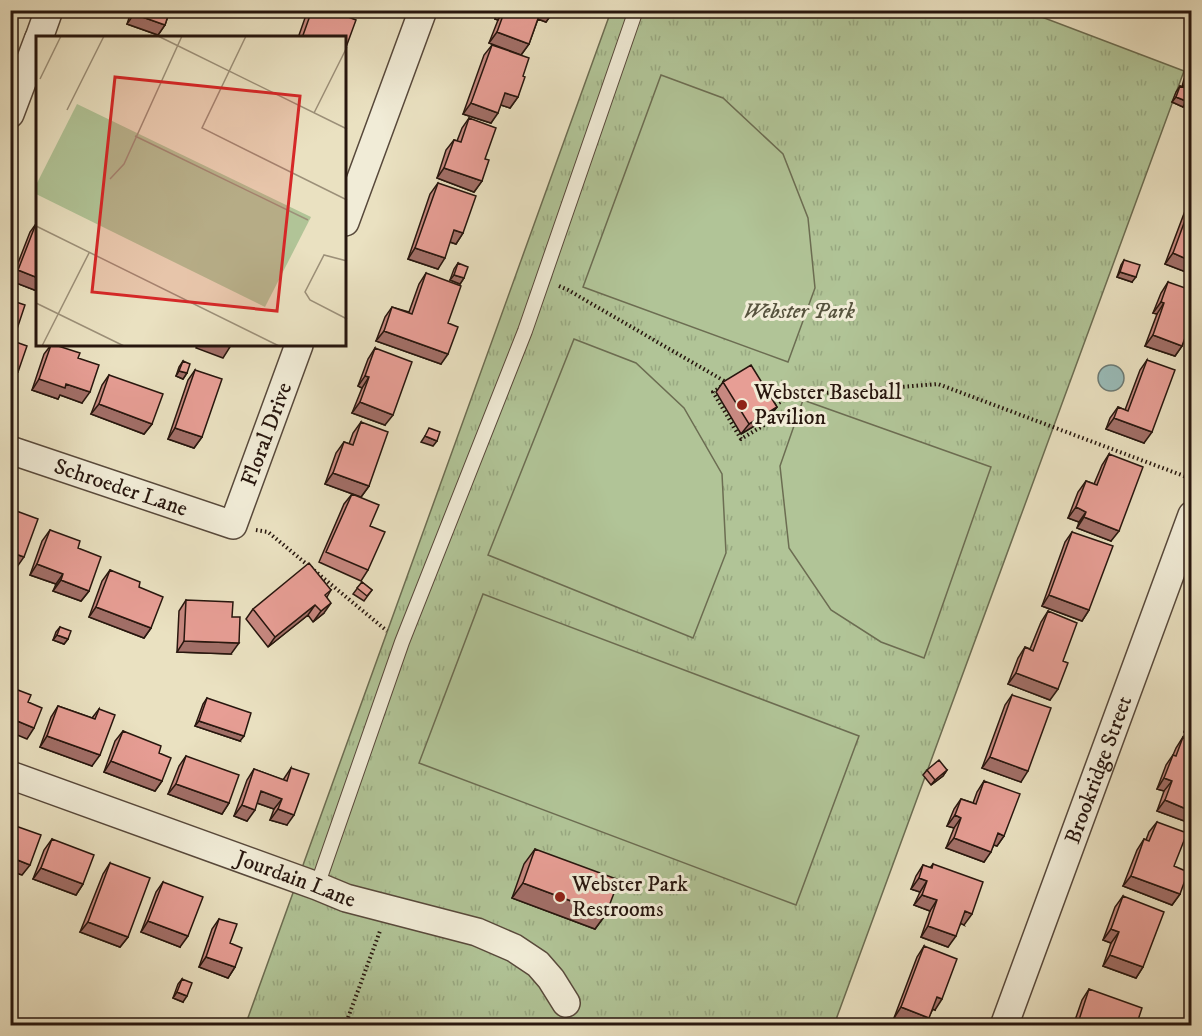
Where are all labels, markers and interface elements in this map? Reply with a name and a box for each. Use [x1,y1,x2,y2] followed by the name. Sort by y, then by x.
[36,36,346,346] inset map
[743,298,856,325] park label: Webster Park
[235,379,298,490] street label: Floral Drive
[753,379,902,431] place label: Webster Baseball Pavilion
[735,398,749,412] marker: Webster Baseball Pavilion
[51,452,191,522] street label: Schroeder Lane
[1059,692,1138,848] street label: Brookridge Street
[230,844,358,913] street label: Jourdain Lane
[571,871,688,923] place label: Webster Park Restrooms
[553,890,567,904] marker: Webster Park Restrooms

